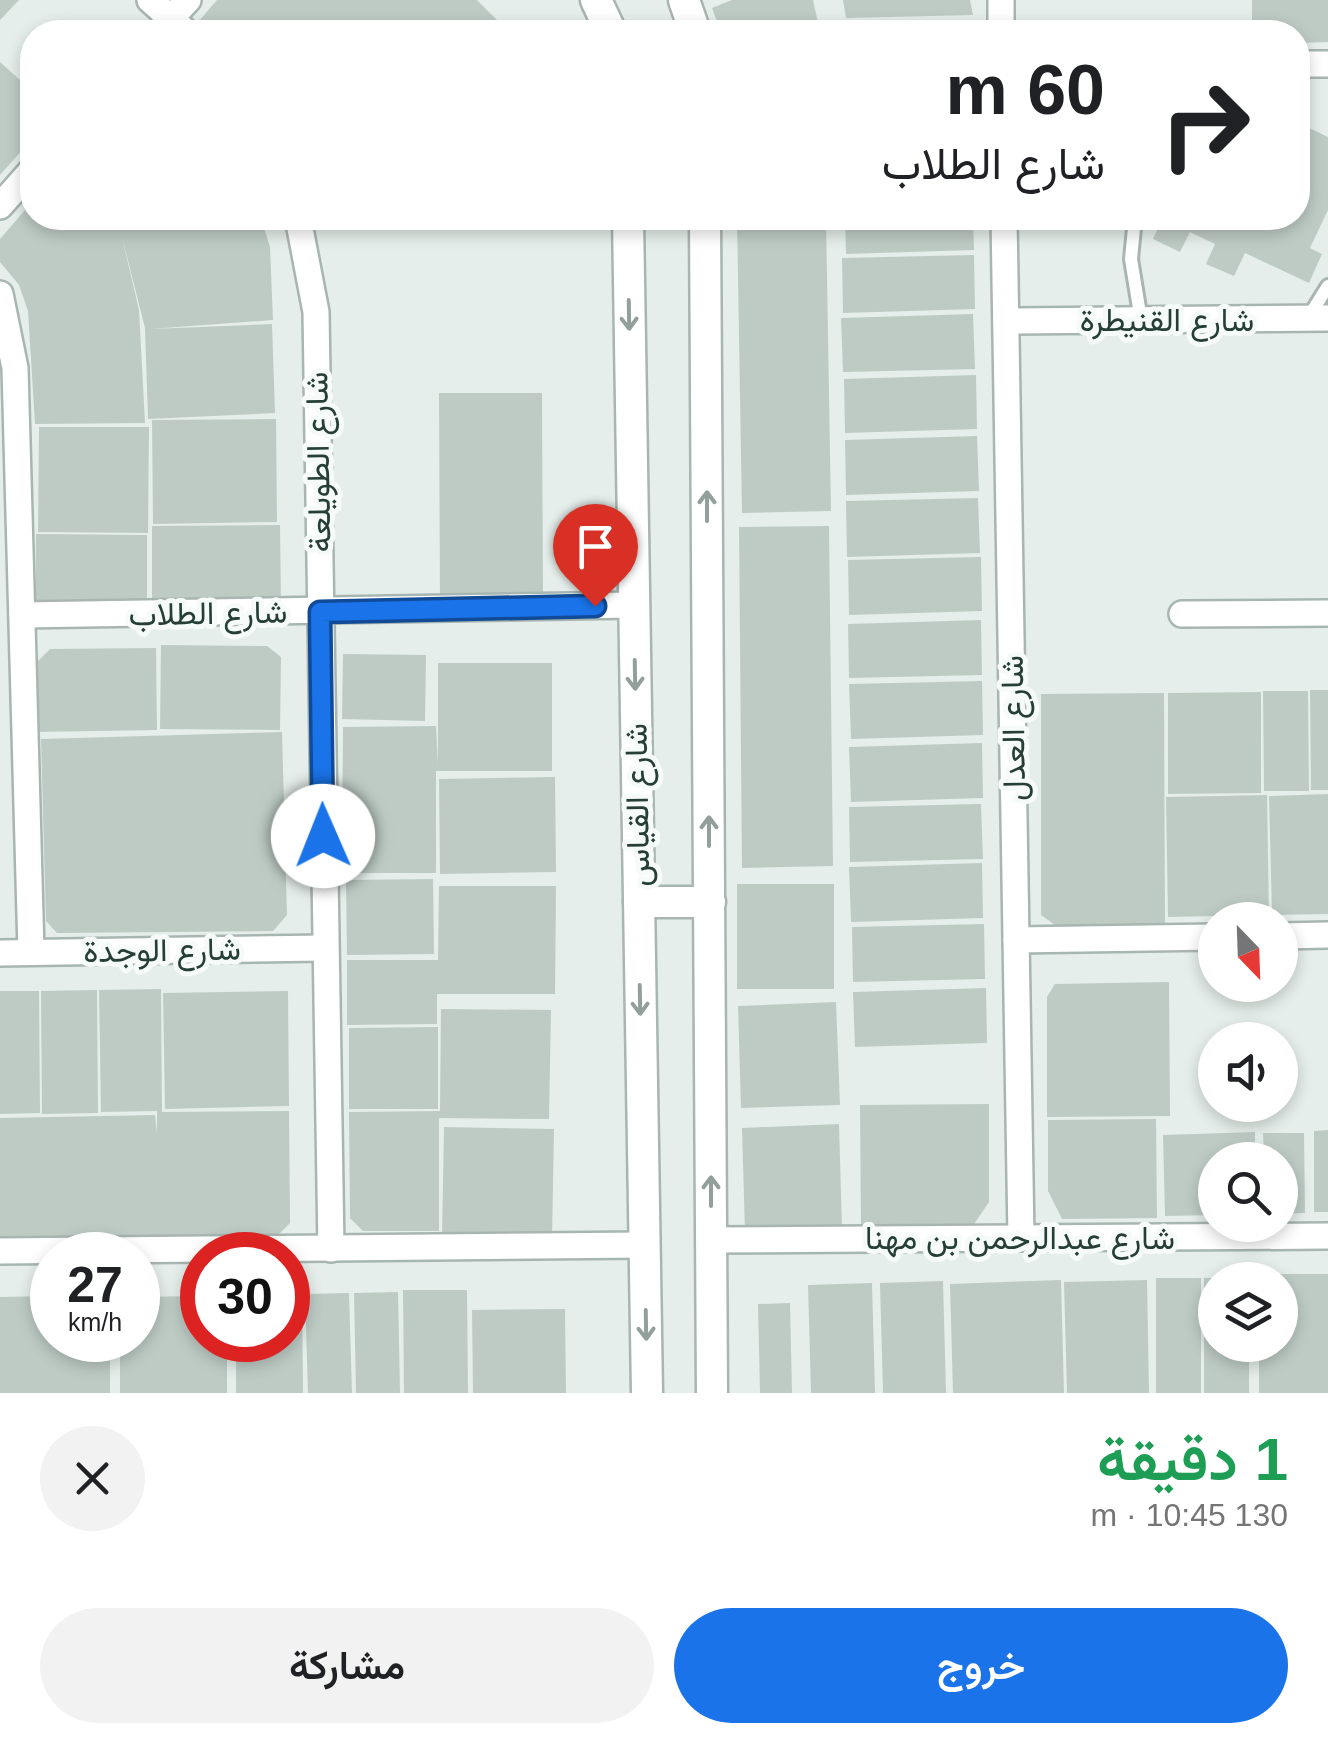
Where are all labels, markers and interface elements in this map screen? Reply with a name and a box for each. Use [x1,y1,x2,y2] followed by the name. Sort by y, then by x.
[945,51,1105,129] text: 60 m
[1140,60,1270,190] icon: right
[882,138,1105,189] text: شارع الطلاب
[620,298,639,330] one-way arrow
[1080,302,1254,342] street label: شارع القنيطرة
[298,371,342,553] street label: شارع الطويلعة
[698,490,716,522] one-way arrow
[553,504,638,607] pin
[568,519,623,574] icon: arrive
[128,594,288,636] street label: شارع الطلاب
[994,655,1036,801] street label: شارع العدل
[626,658,644,690] one-way arrow
[618,723,660,887] street label: شارع القياس
[271,784,375,888] position arrow
[700,815,718,848] one-way arrow
[1198,902,1298,1002] north arrow
[1198,902,1298,1362] map controls
[83,931,241,973] street label: شارع الوجدة
[631,983,650,1015] one-way arrow
[1198,1022,1298,1122] button: sound
[1198,1142,1298,1242] button: search
[702,1175,720,1208] one-way arrow
[865,1220,1175,1260] street label: شارع عبدالرحمن بن مهنا
[180,1232,310,1362] speed limit sign: 30
[67,1257,123,1313] text: 27
[1198,1262,1298,1362] button: layers
[68,1308,122,1336] text: km/h
[636,1308,655,1340] one-way arrow
[40,1426,145,1531] button: close
[1097,1426,1288,1493] text: 1 دقيقة
[1091,1497,1288,1533] text: 130 m · 10:45
[40,1608,654,1723] button: مشاركة
[674,1608,1288,1723] button: خروج

